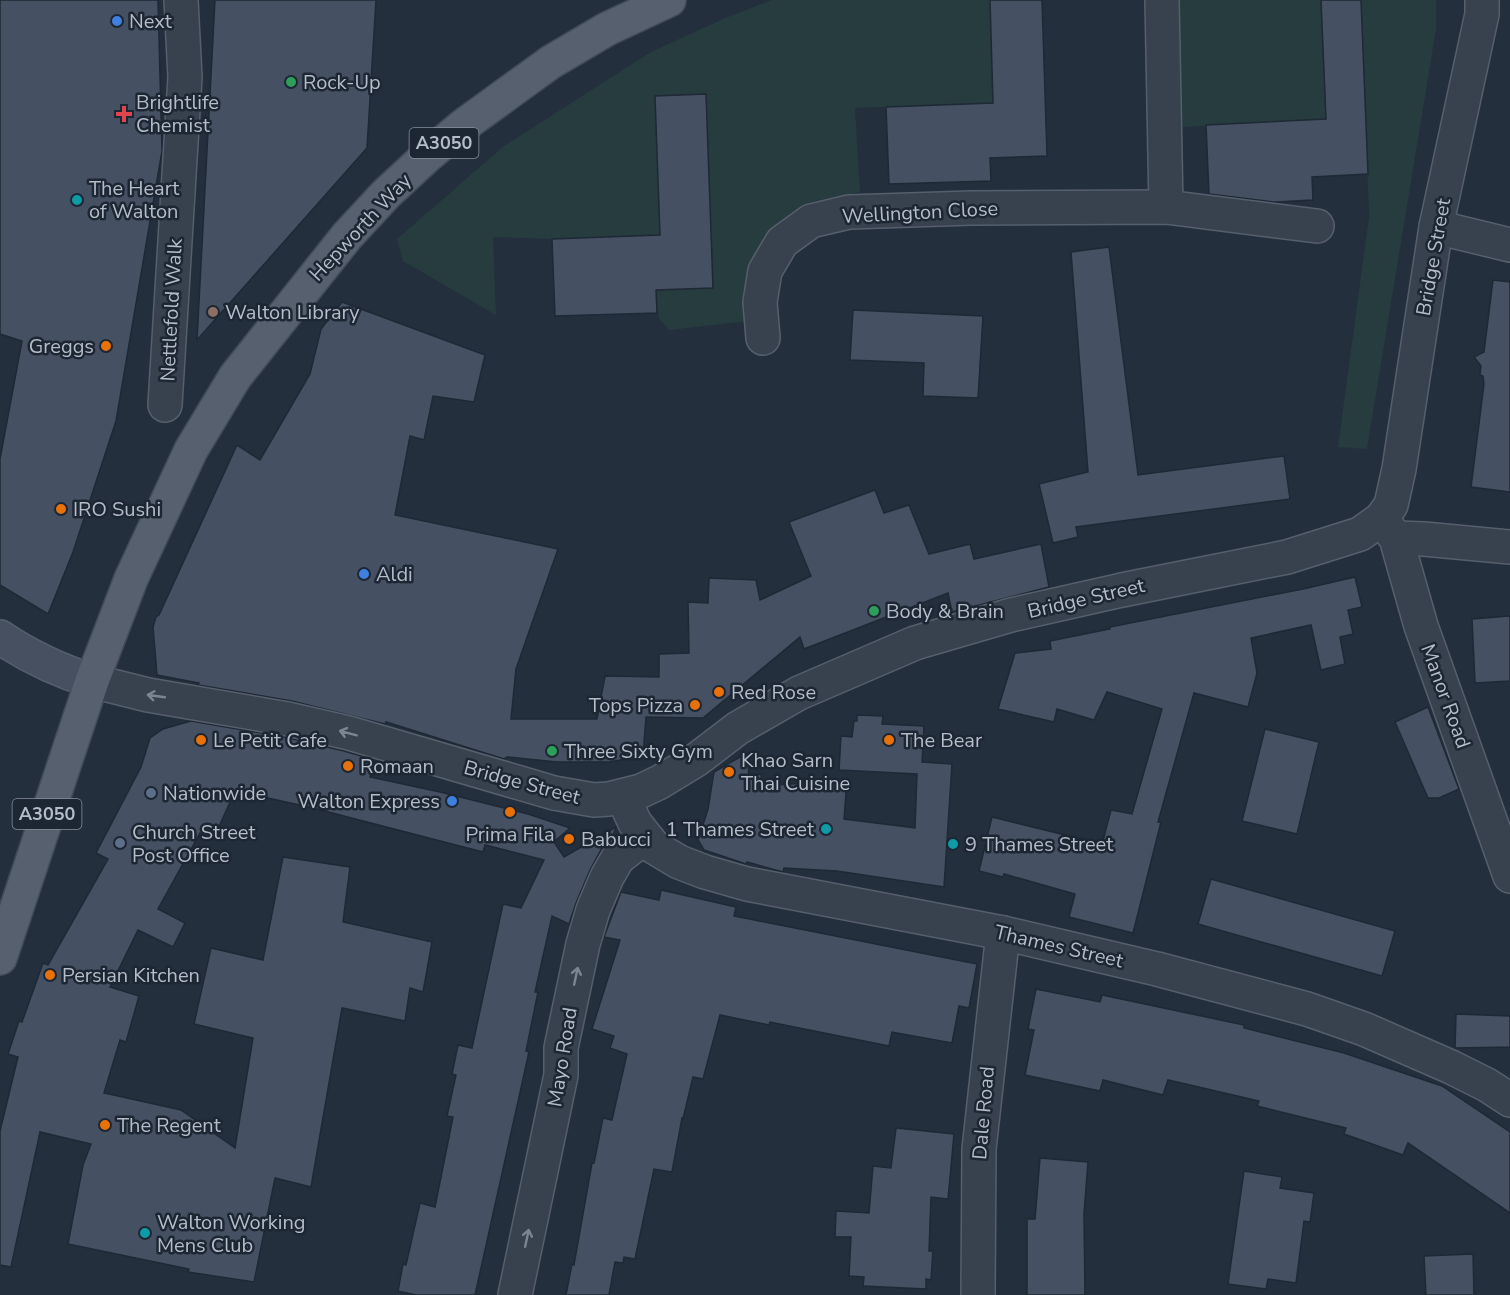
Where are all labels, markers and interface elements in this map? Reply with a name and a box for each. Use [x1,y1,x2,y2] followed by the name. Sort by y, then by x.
[129,8,173,35] place label: Next
[110,14,124,28] marker: Next
[303,69,381,96] place label: Rock-Up
[284,75,298,89] marker: Rock-Up
[136,89,219,139] place label: Brightlife Chemist
[117,107,131,121] marker: Brightlife Chemist
[410,128,478,158] road number: A3050
[303,167,418,287] street label: Hepworth Way
[89,175,180,225] place label: The Heart of Walton
[70,193,84,207] marker: The Heart of Walton
[841,195,999,230] street label: Wellington Close
[1410,195,1457,318] street label: Bridge Street
[154,237,189,382] street label: Nettlefold Walk
[225,299,360,326] place label: Walton Library
[206,305,220,319] marker: Walton Library
[29,333,94,360] place label: Greggs
[99,339,113,353] marker: Greggs
[73,496,161,523] place label: IRO Sushi
[54,502,68,516] marker: IRO Sushi
[376,561,413,588] place label: Aldi
[357,567,371,581] marker: Aldi
[1025,572,1148,625] street label: Bridge Street
[886,598,1004,625] place label: Body & Brain
[867,604,881,618] marker: Body & Brain
[1414,640,1477,752] street label: Manor Road
[731,679,816,706] place label: Red Rose
[712,685,726,699] marker: Red Rose
[147,691,167,702] one-way arrow
[589,692,683,719] place label: Tops Pizza
[688,698,702,712] marker: Tops Pizza
[213,727,327,754] place label: Le Petit Cafe
[338,727,357,738] one-way arrow
[901,727,982,754] place label: The Bear
[194,733,208,747] marker: Le Petit Cafe
[882,733,896,747] marker: The Bear
[564,738,713,765] place label: Three Sixty Gym
[545,744,559,758] marker: Three Sixty Gym
[741,747,850,797] place label: Khao Sarn Thai Cuisine
[360,753,434,780] place label: Romaan
[461,754,584,811] street label: Bridge Street
[341,759,355,773] marker: Romaan
[722,765,736,779] marker: Khao Sarn Thai Cuisine
[163,780,266,807] place label: Nationwide
[144,786,158,800] marker: Nationwide
[298,788,440,815] place label: Walton Express
[445,794,459,808] marker: Walton Express
[12,799,82,829] road number: A3050
[503,805,517,819] marker: Prima Fila
[666,816,815,843] place label: 1 Thames Street
[132,819,256,869] place label: Church Street Post Office
[465,821,555,848] place label: Prima Fila
[819,822,833,836] marker: 1 Thames Street
[581,826,651,853] place label: Babucci
[965,831,1114,858] place label: 9 Thames Street
[562,832,576,846] marker: Babucci
[113,836,127,850] marker: Church Street Post Office
[946,837,960,851] marker: 9 Thames Street
[992,919,1127,975] street label: Thames Street
[62,962,200,989] place label: Persian Kitchen
[571,967,582,987] one-way arrow
[43,968,57,982] marker: Persian Kitchen
[541,1005,584,1109] street label: Mayo Road
[966,1065,1001,1161] street label: Dale Road
[117,1112,222,1139] place label: The Regent
[98,1118,112,1132] marker: The Regent
[157,1209,306,1259] place label: Walton Working Mens Club
[138,1226,152,1240] marker: Walton Working Mens Club
[522,1228,533,1248] one-way arrow

